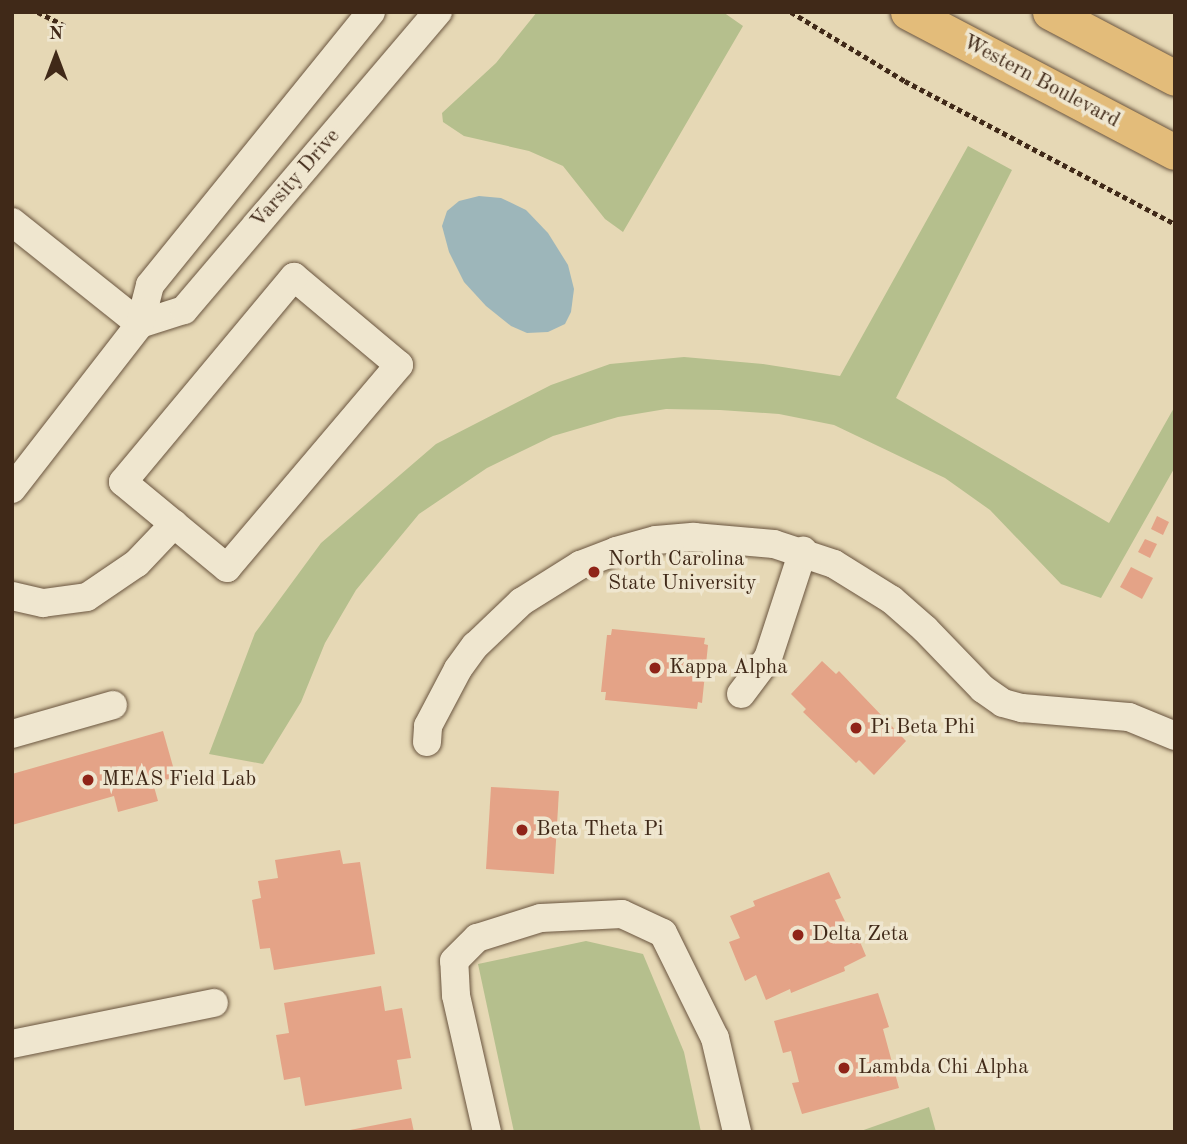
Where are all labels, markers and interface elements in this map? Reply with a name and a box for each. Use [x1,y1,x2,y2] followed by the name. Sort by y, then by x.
[21,21,91,91] north arrow
[49,25,63,44] text: N
[958,30,1124,134] street label: Western Boulevard
[246,124,346,234] street label: Varsity Drive
[608,547,757,597] place label: North Carolina State University
[586,564,602,580] marker: North Carolina State University
[669,655,788,681] place label: Kappa Alpha
[647,660,663,676] marker: Kappa Alpha
[870,715,975,741] place label: Pi Beta Phi
[848,720,864,736] marker: Pi Beta Phi
[102,767,256,793] place label: MEAS Field Lab
[80,772,96,788] marker: MEAS Field Lab
[536,817,663,843] place label: Beta Theta Pi
[514,822,530,838] marker: Beta Theta Pi
[812,922,908,948] place label: Delta Zeta
[790,927,806,943] marker: Delta Zeta
[858,1055,1029,1081] place label: Lambda Chi Alpha
[836,1060,852,1076] marker: Lambda Chi Alpha

